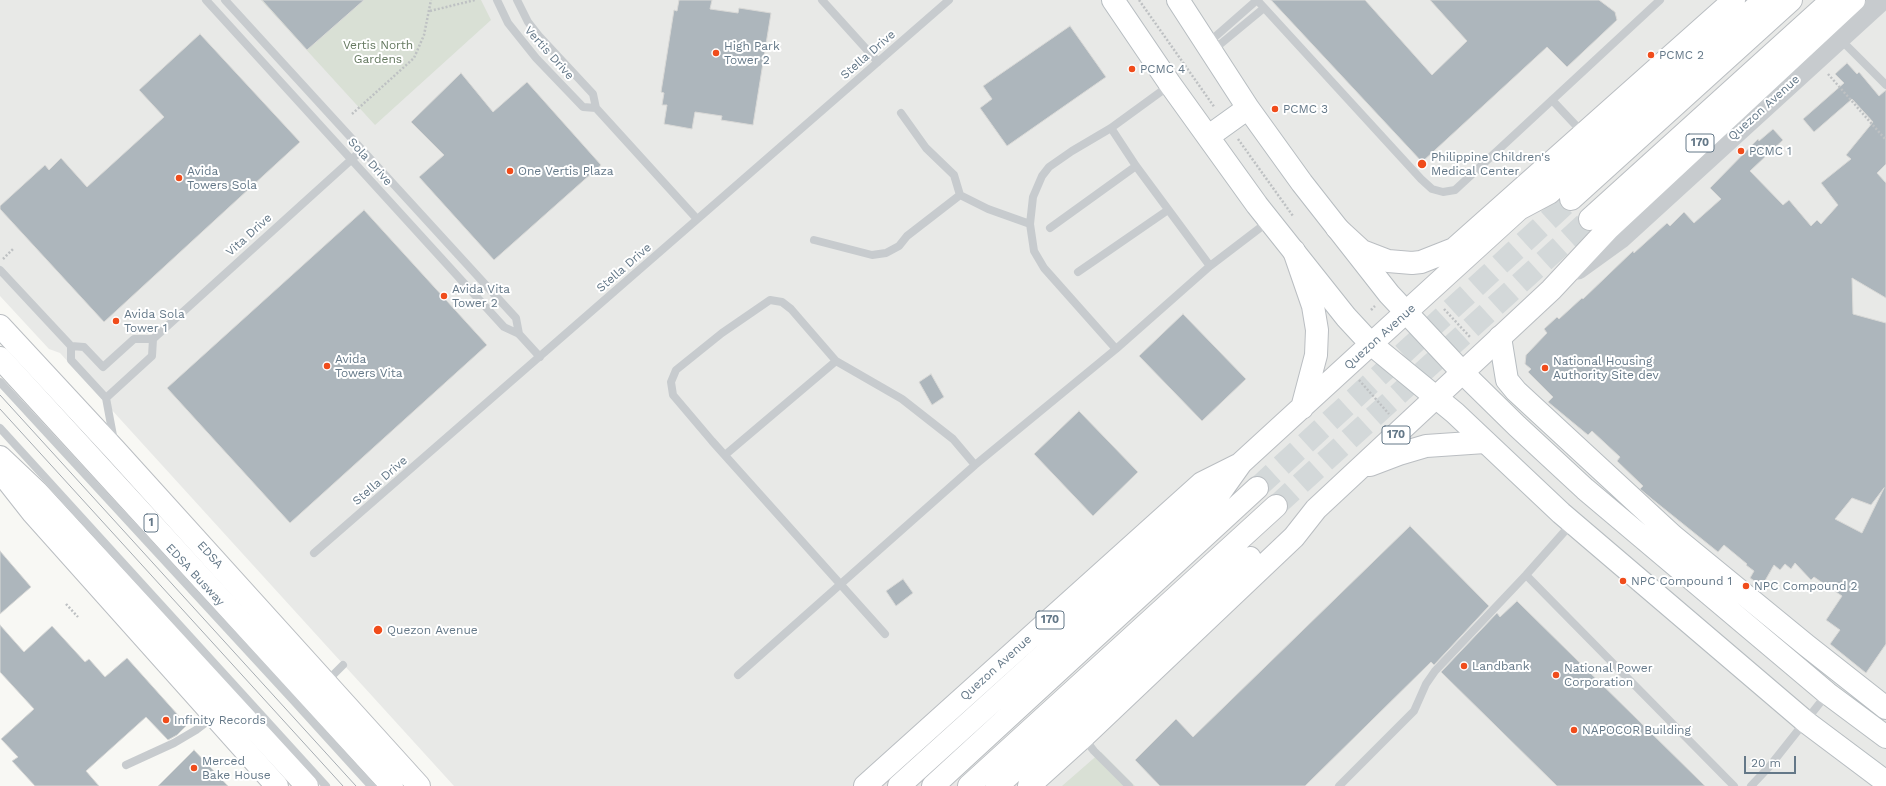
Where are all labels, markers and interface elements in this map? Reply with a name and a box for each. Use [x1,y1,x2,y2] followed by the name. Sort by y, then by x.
[521,23,577,83] street label: Vertis Drive
[838,27,898,83] street label: Stella Drive
[343,38,413,66] park label: Vertis North Gardens
[724,39,780,67] place label: High Park Tower 2
[711,48,721,58] marker: High Park Tower 2
[1659,48,1704,62] place label: PCMC 2
[1646,50,1656,60] marker: PCMC 2
[1140,62,1185,76] place label: PCMC 4
[1127,64,1137,74] marker: PCMC 4
[1725,72,1803,144] street label: Quezon Avenue
[1283,102,1328,116] place label: PCMC 3
[1270,104,1280,114] marker: PCMC 3
[1686,134,1714,152] road number: 170
[345,135,395,189] street label: Sola Drive
[1749,144,1792,158] place label: PCMC 1
[1736,146,1746,156] marker: PCMC 1
[1431,150,1550,178] place label: Philippine Children's Medical Center
[1416,158,1428,170] marker: Philippine Children's Medical Center
[187,164,257,192] place label: Avida Towers Sola
[518,164,614,178] place label: One Vertis Plaza
[505,166,515,176] marker: One Vertis Plaza
[174,173,184,183] marker: Avida Towers Sola
[223,211,275,259] street label: Vita Drive
[594,240,654,296] street label: Stella Drive
[452,282,510,310] place label: Avida Vita Tower 2
[439,291,449,301] marker: Avida Vita Tower 2
[1341,301,1419,373] street label: Quezon Avenue
[124,307,185,335] place label: Avida Sola Tower 1
[111,316,121,326] marker: Avida Sola Tower 1
[335,352,403,380] place label: Avida Towers Vita
[1553,354,1659,382] place label: National Housing Authority Site dev
[322,361,332,371] marker: Avida Towers Vita
[1540,363,1550,373] marker: National Housing Authority Site dev
[1382,426,1410,444] road number: 170
[350,453,410,509] street label: Stella Drive
[144,514,158,532] road number: 1
[194,538,226,572] street label: EDSA
[163,541,227,609] street label: EDSA Busway
[1631,574,1732,588] place label: NPC Compound 1
[1618,576,1628,586] marker: NPC Compound 1
[1754,579,1857,593] place label: NPC Compound 2
[1741,581,1751,591] marker: NPC Compound 2
[1036,611,1064,629] road number: 170
[387,623,478,637] place label: Quezon Avenue
[372,624,384,636] marker: Quezon Avenue
[957,632,1035,704] street label: Quezon Avenue
[1472,659,1529,673] place label: Landbank
[1459,661,1469,671] marker: Landbank
[1564,661,1653,689] place label: National Power Corporation
[1551,670,1561,680] marker: National Power Corporation
[174,713,266,727] place label: Infinity Records
[161,715,171,725] marker: Infinity Records
[1582,723,1691,737] place label: NAPOCOR Building
[1569,725,1579,735] marker: NAPOCOR Building
[1746,748,1798,774] scale bar
[202,754,271,782] place label: Merced Bake House
[1751,756,1781,770] text: 20 m
[189,763,199,773] marker: Merced Bake House

